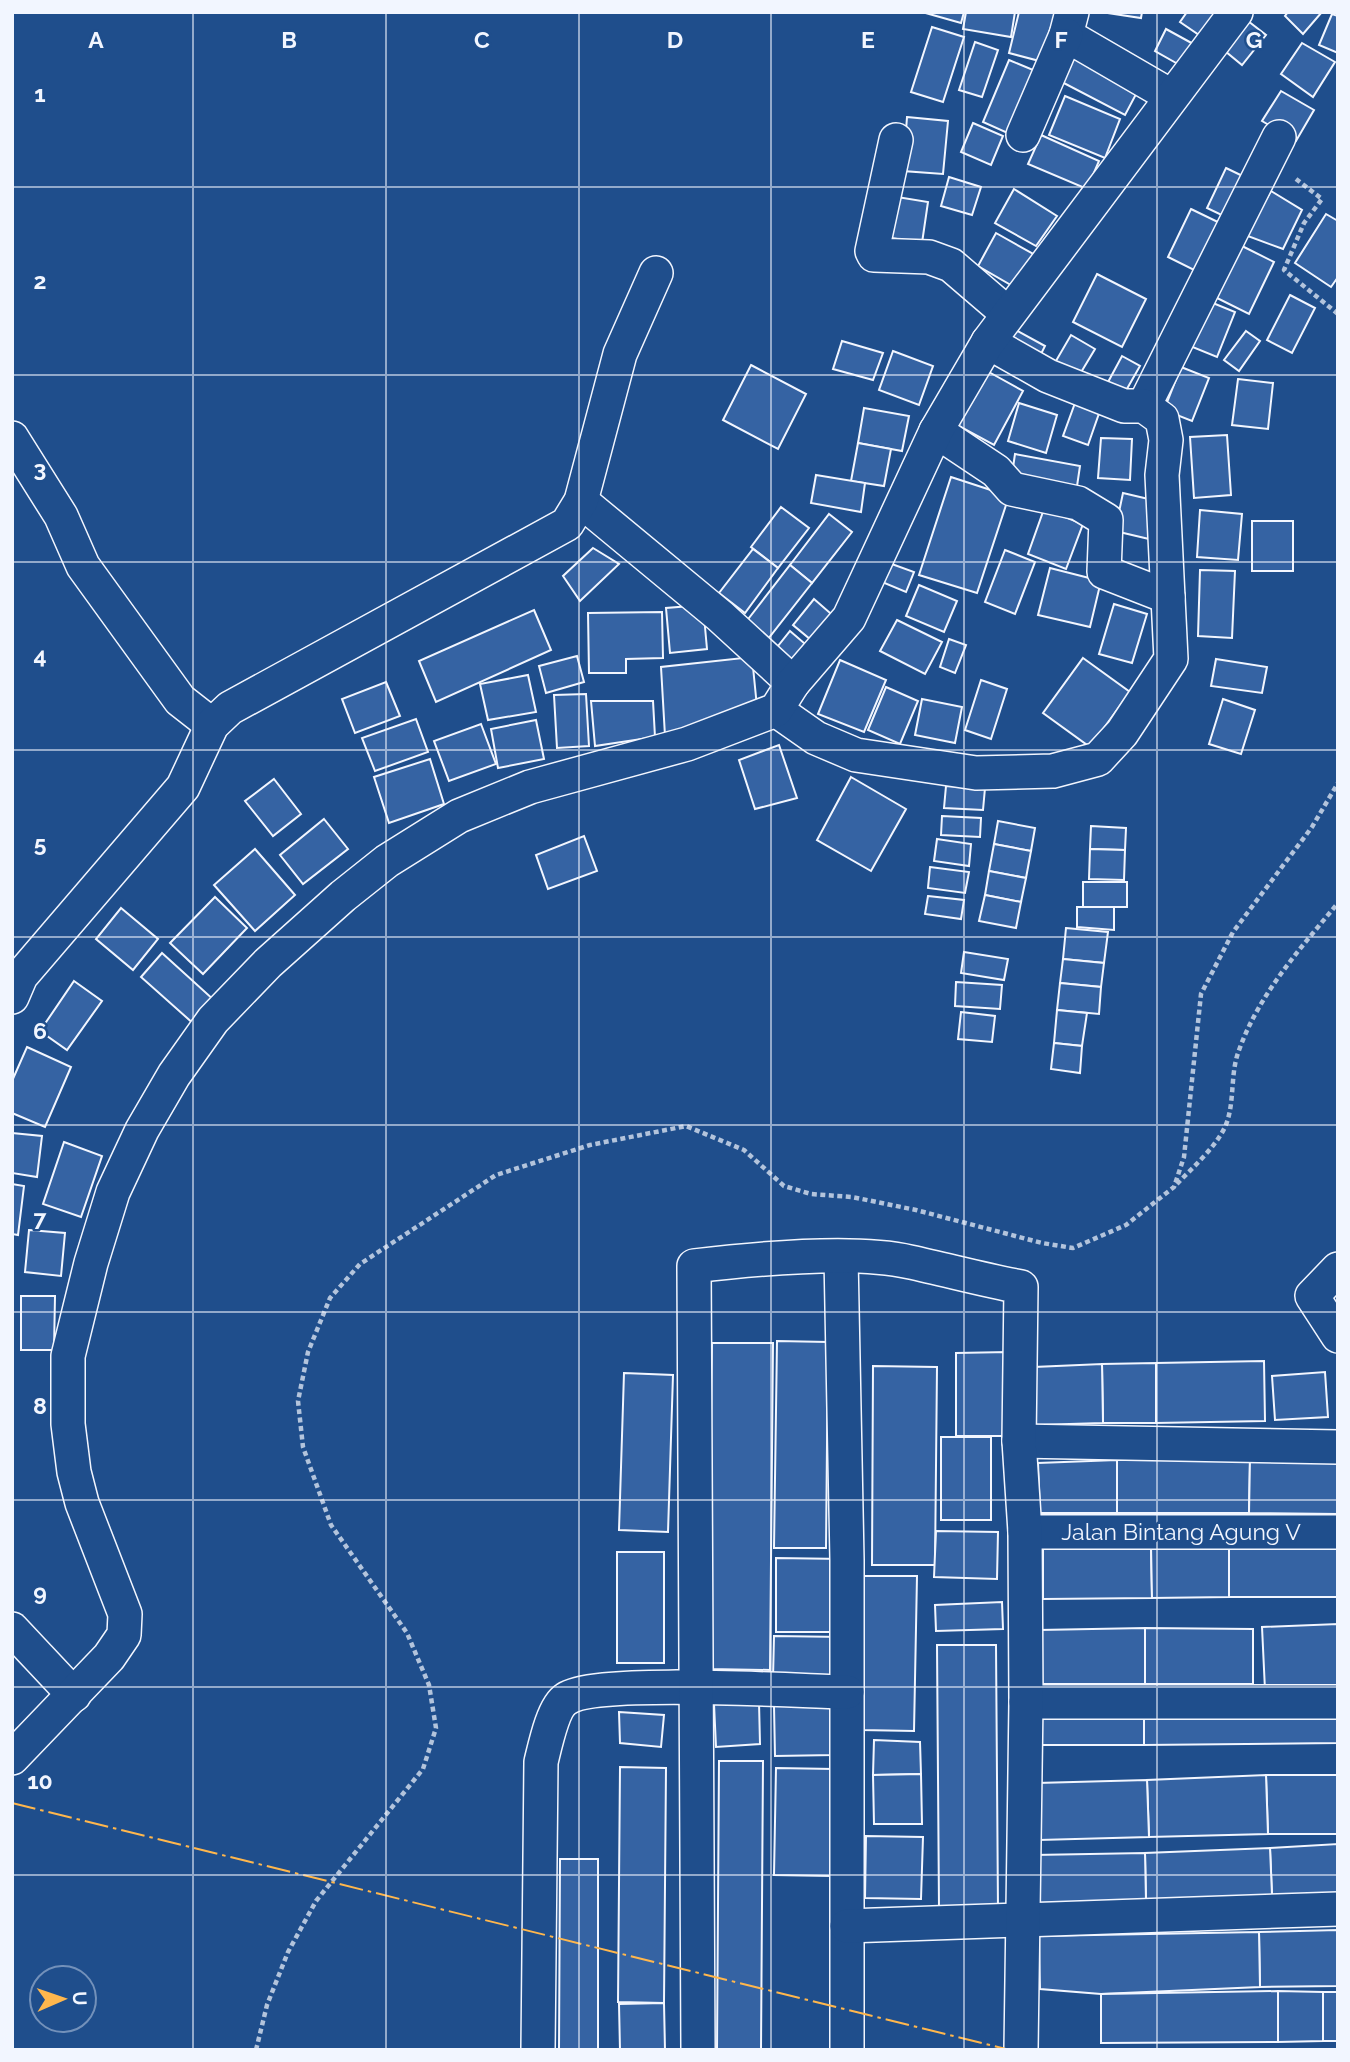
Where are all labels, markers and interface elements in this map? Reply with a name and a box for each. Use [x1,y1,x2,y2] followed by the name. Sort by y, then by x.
[88,26,104,53] text: A
[281,26,297,53] text: B
[474,26,490,53] text: C
[667,26,683,53] text: D
[861,26,875,53] text: E
[1054,26,1068,53] text: F
[1246,26,1262,53] text: G
[34,80,46,107] text: 1
[34,267,46,294] text: 2
[34,455,46,482] text: 3
[33,642,47,669] text: 4
[34,830,47,857] text: 5
[33,1017,47,1044] text: 6
[34,1204,47,1231] text: 7
[33,1392,47,1419] text: 8
[1061,1518,1301,1545] street label: Jalan Bintang Agung V
[33,1579,47,1606] text: 9
[27,1767,53,1794] text: 10
[28,1964,98,2034] north arrow
[69,1991,91,2006] text: U

